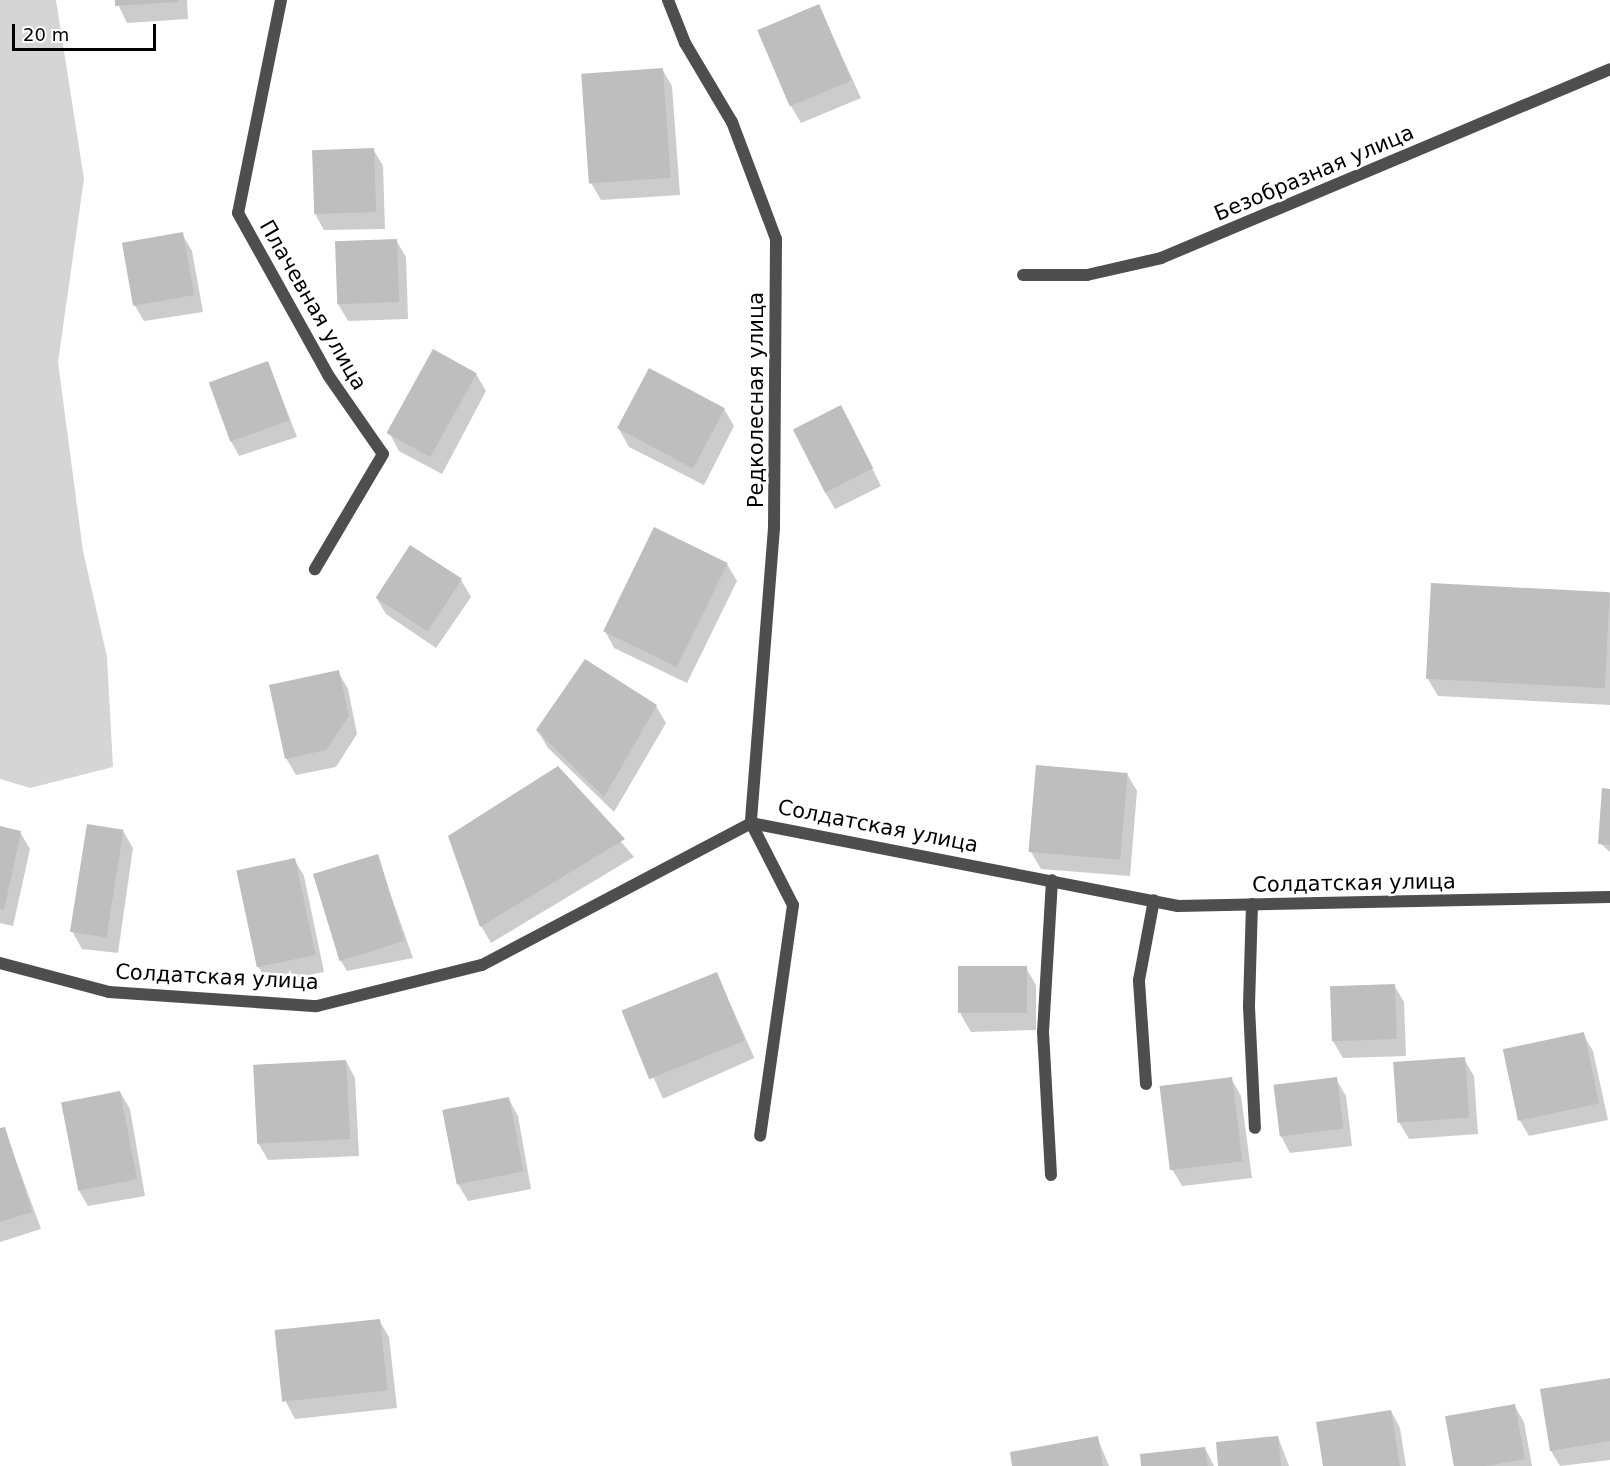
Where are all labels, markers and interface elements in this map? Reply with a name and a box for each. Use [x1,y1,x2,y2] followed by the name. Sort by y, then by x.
[15,12,159,50] scale bar
[23,24,69,45] text: 20 m
[1210,120,1418,226] street label: Безобразная улица
[254,215,372,395] street label: Плачевная улица
[743,292,769,508] street label: Редколесная улица
[776,794,980,858] street label: Солдатская улица
[1252,869,1456,897] street label: Солдатская улица
[115,959,319,995] street label: Солдатская улица

